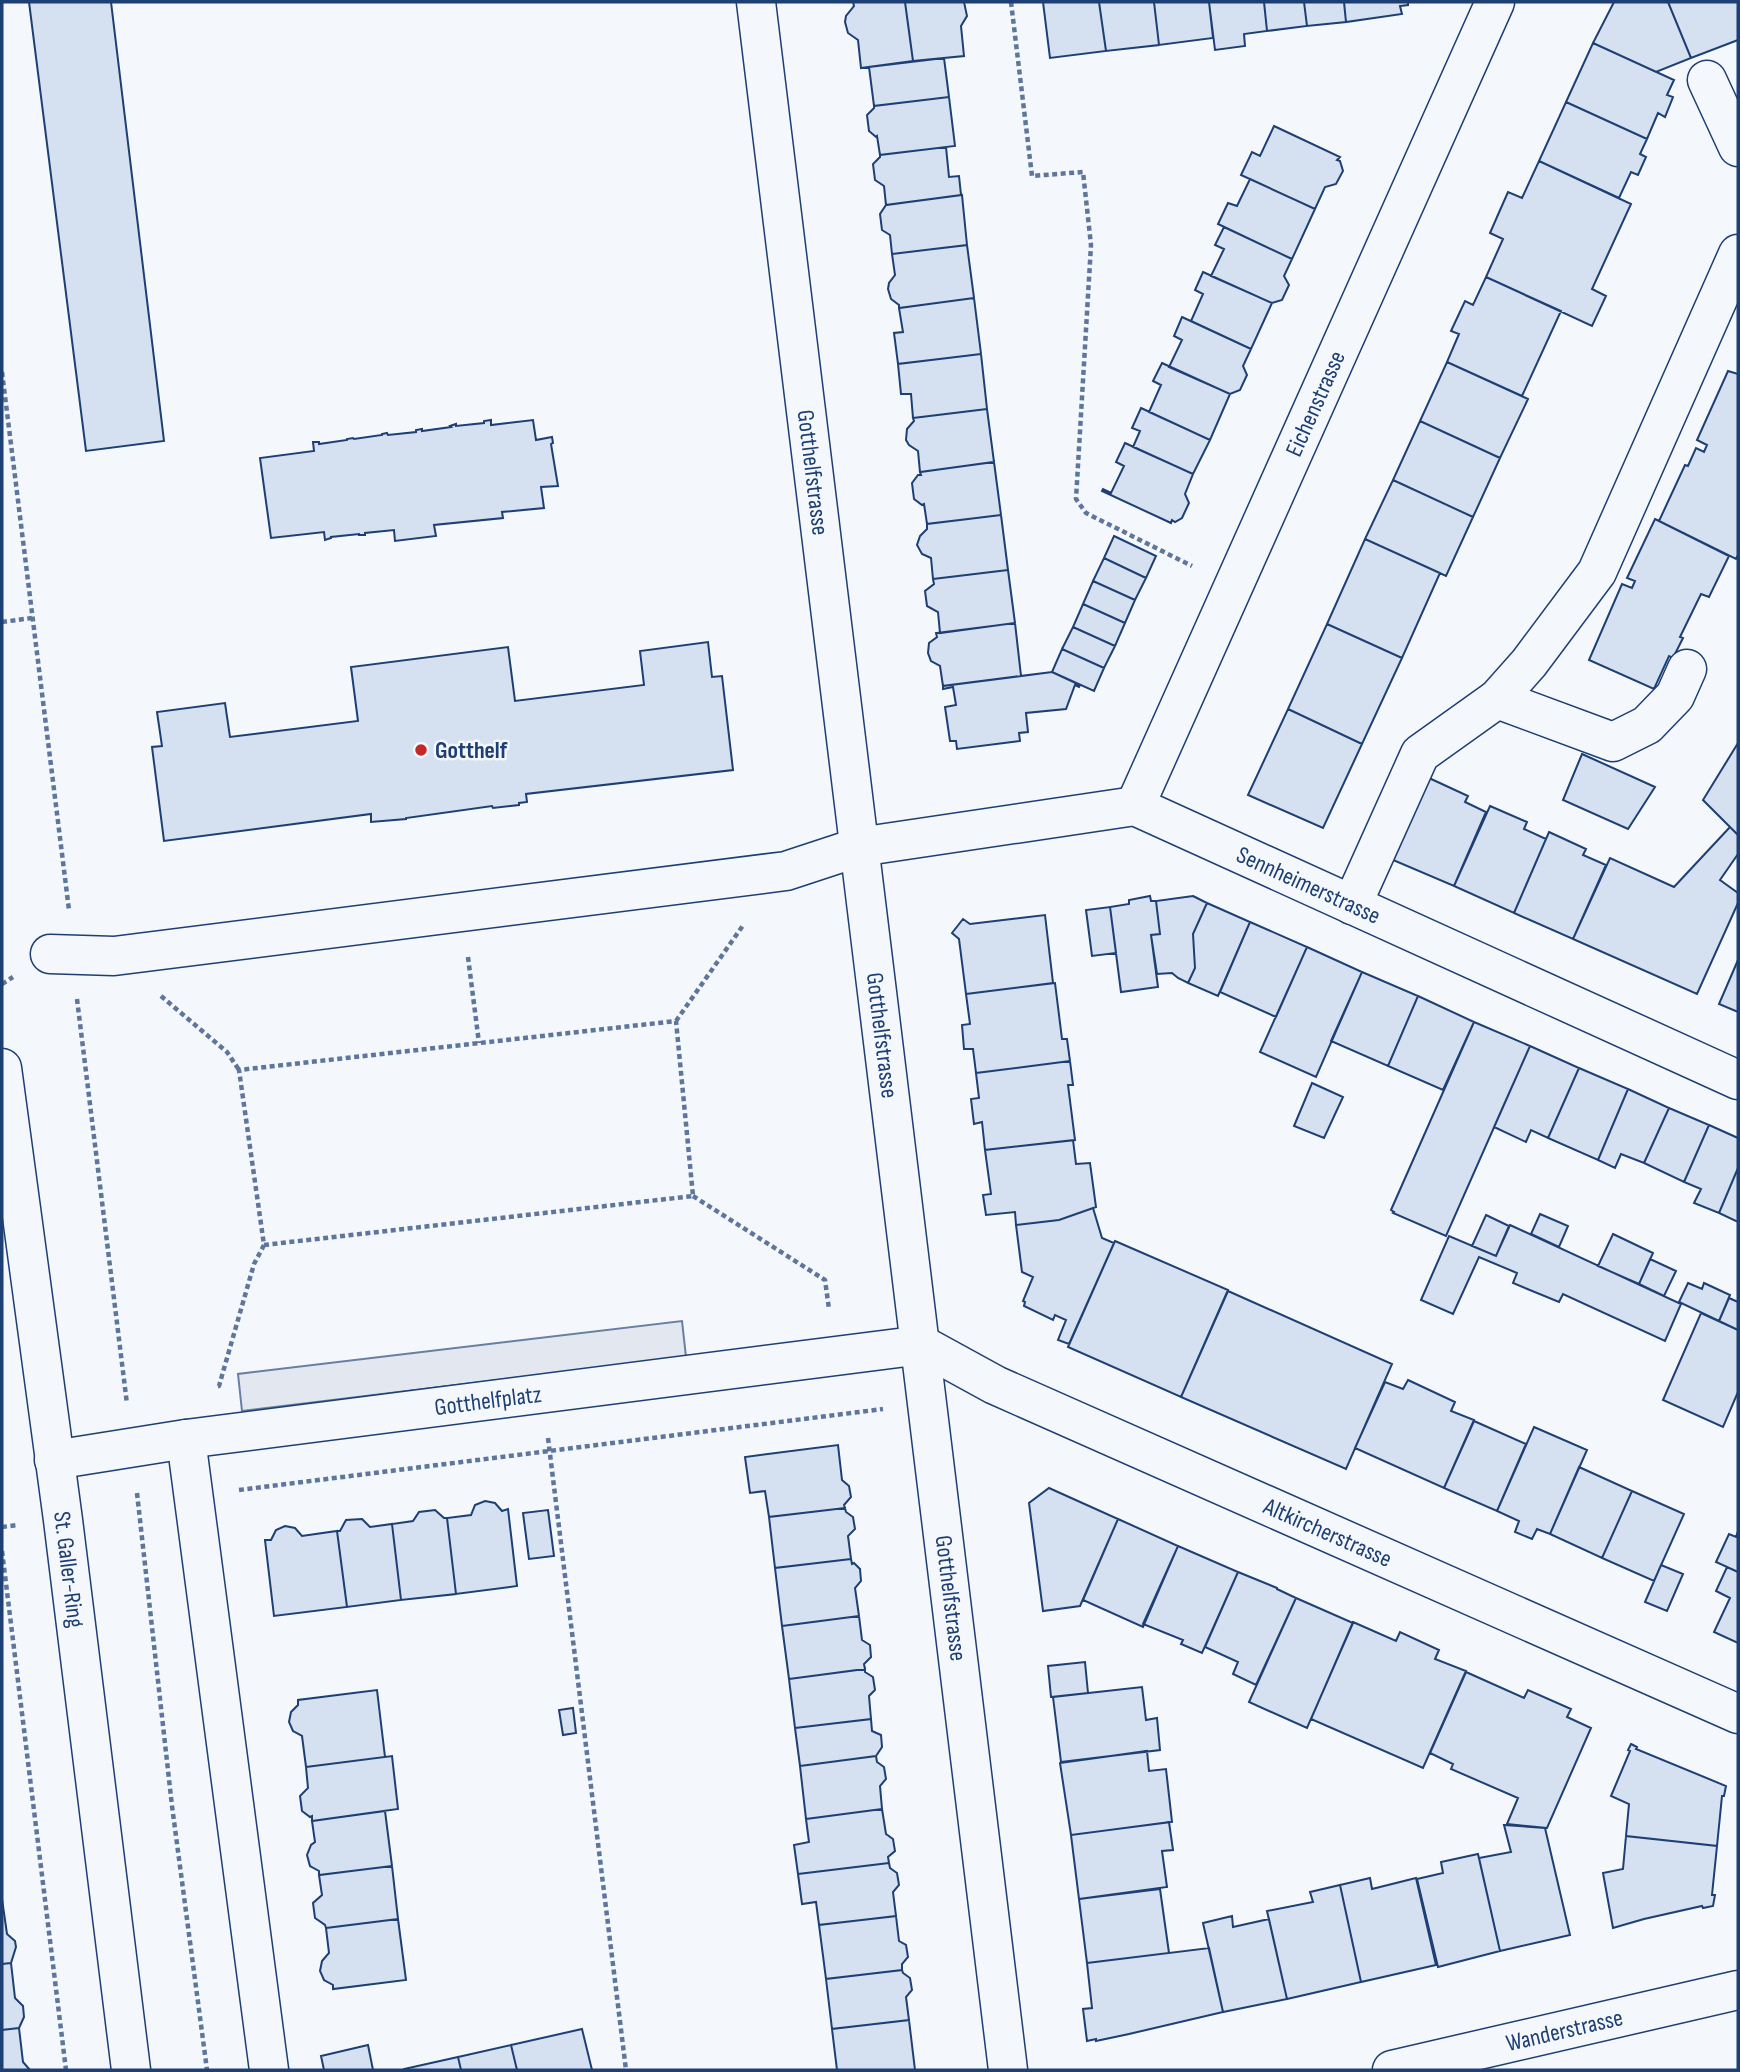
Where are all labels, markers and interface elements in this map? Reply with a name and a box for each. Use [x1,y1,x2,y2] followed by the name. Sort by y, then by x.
[1279,346,1351,461] street label: Eichenstrasse
[791,408,835,537] street label: Gotthelfstrasse
[435,736,508,765] place label: Gotthelf
[413,742,429,758] marker: Gotthelf
[1232,840,1385,930] street label: Sennheimerstrasse
[860,971,904,1100] street label: Gotthelfstrasse
[433,1379,544,1422] street label: Gotthelfplatz
[1259,1491,1396,1573] street label: Altkircherstrasse
[47,1510,91,1629] street label: St. Galler-Ring
[929,1534,973,1663] street label: Gotthelfstrasse
[1503,2003,1626,2058] street label: Wanderstrasse

